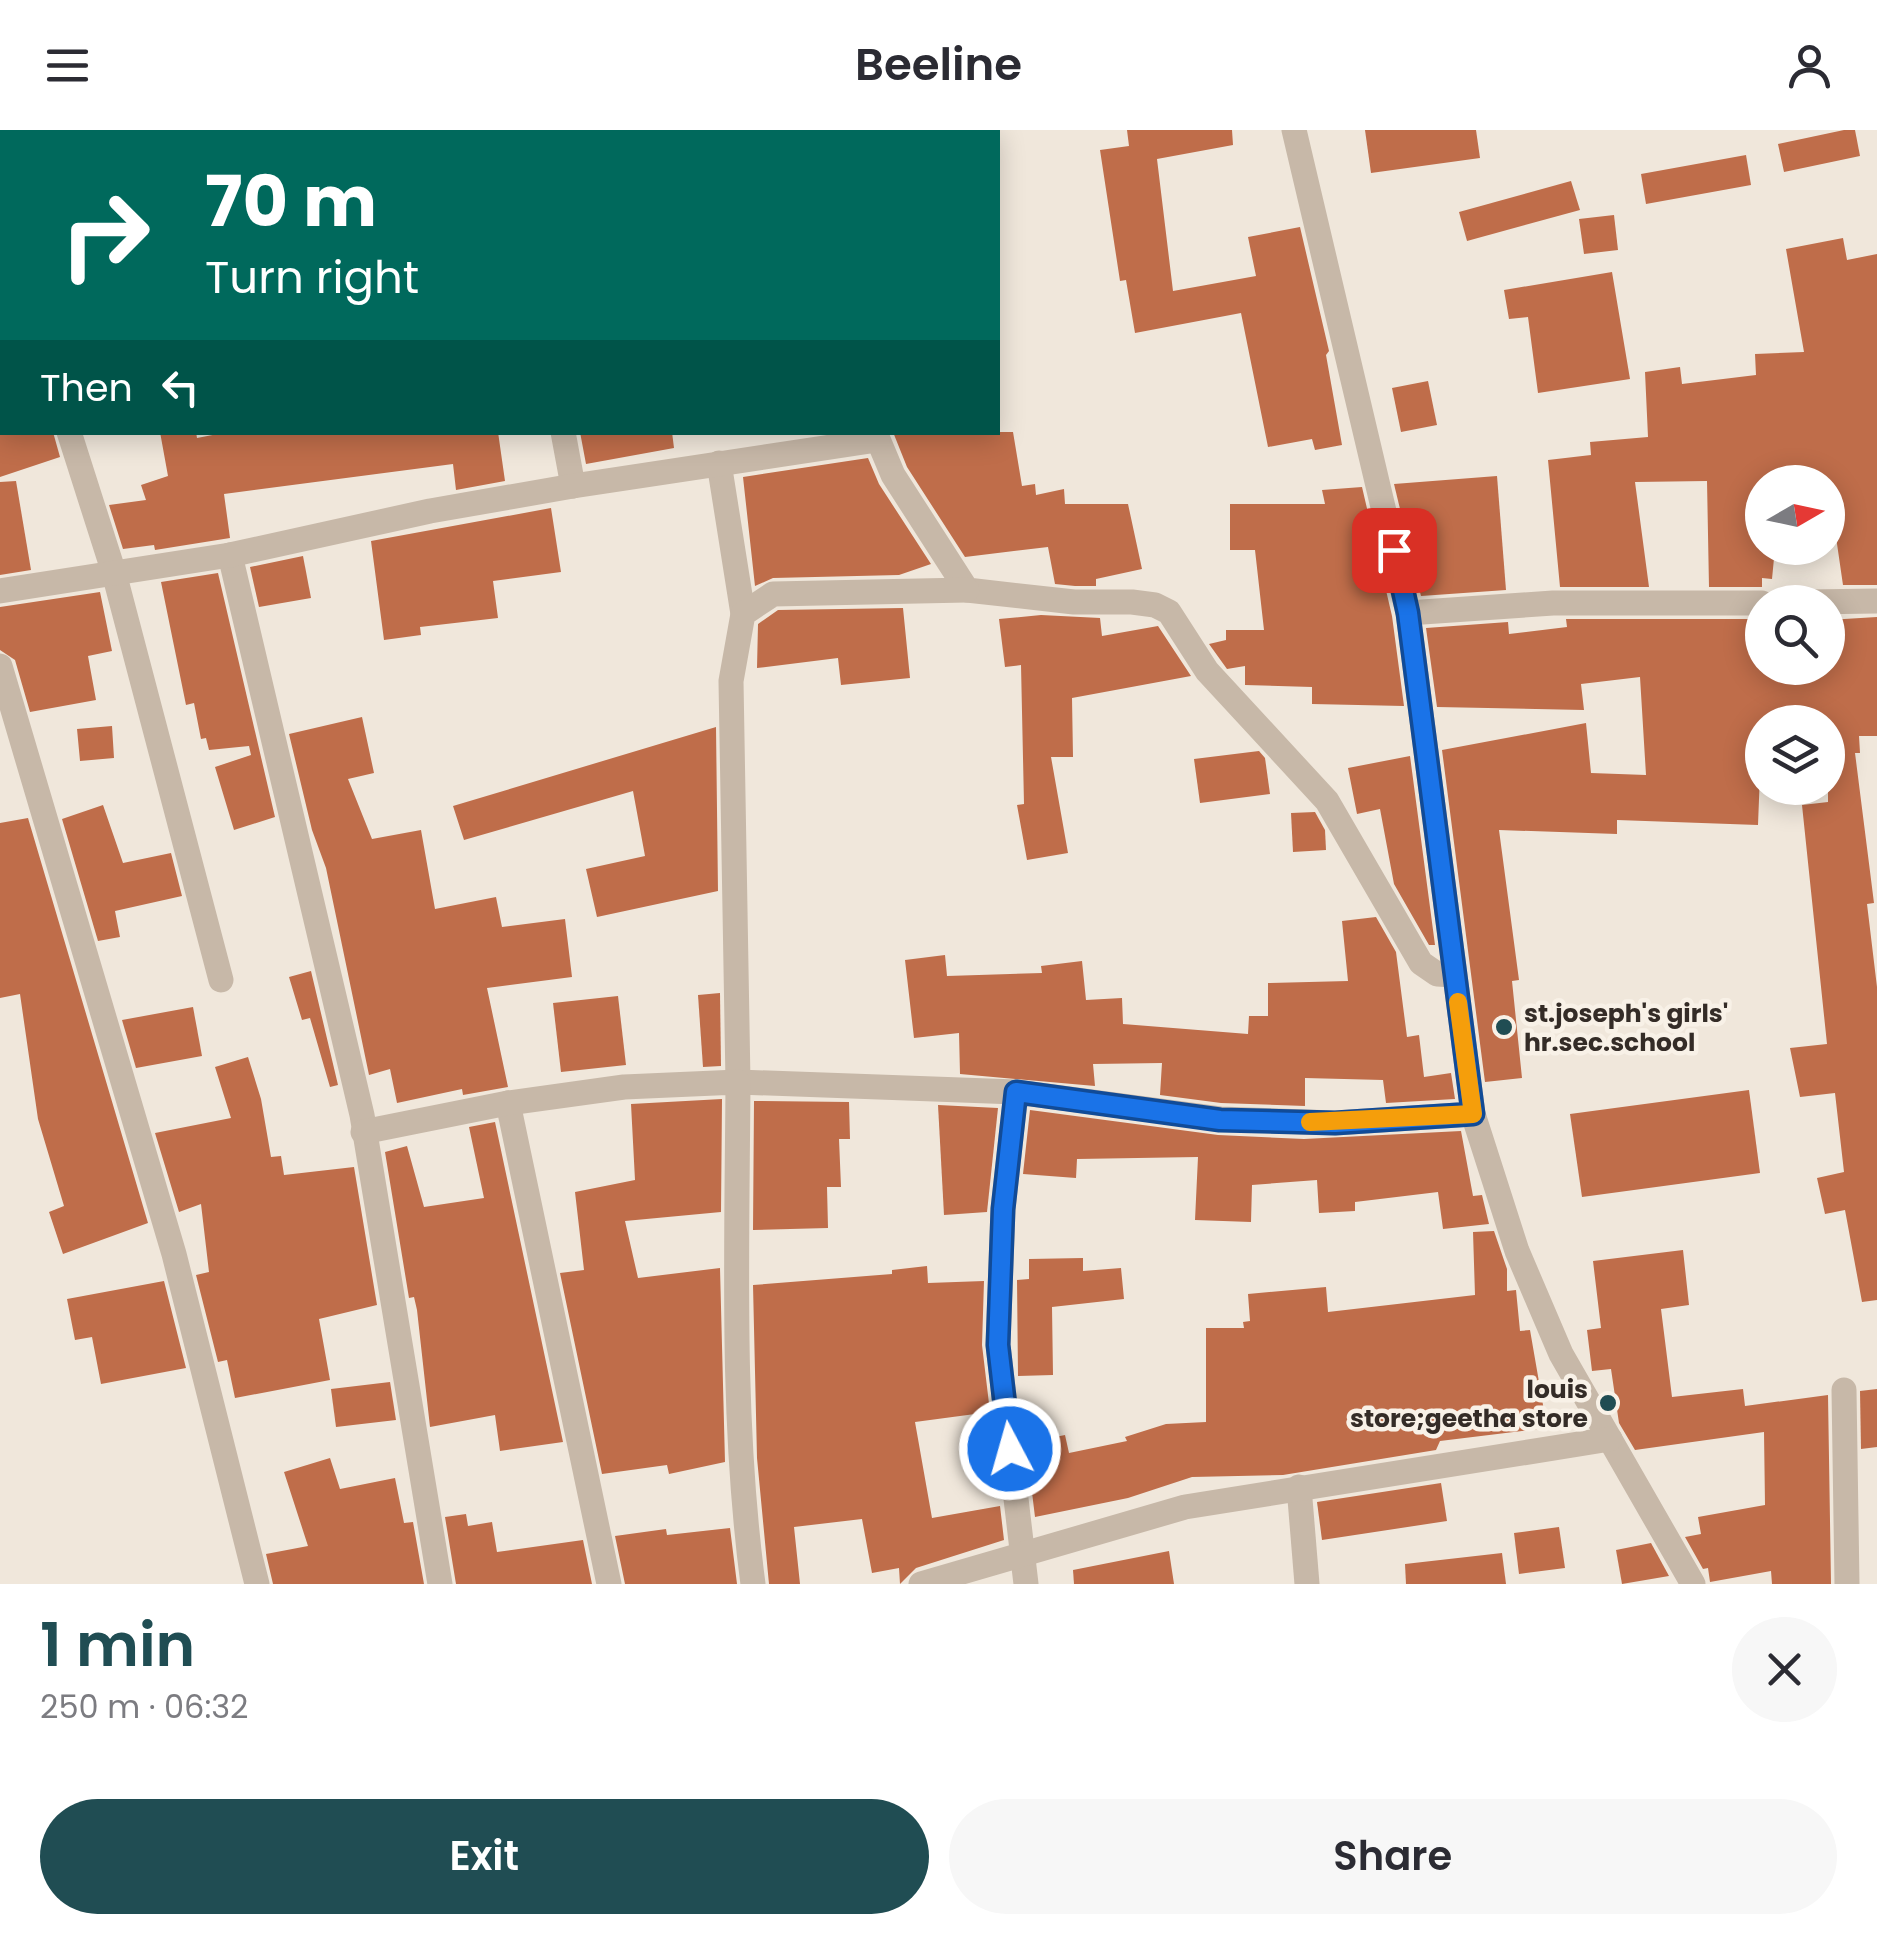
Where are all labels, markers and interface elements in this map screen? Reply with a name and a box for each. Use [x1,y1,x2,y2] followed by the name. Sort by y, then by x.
[855,33,1022,96] text: Beeline
[40,38,95,93] icon: menu
[1782,38,1837,93] icon: person
[205,152,377,251] text: 70 m
[40,170,170,300] icon: right
[205,246,419,309] text: Turn right
[153,360,208,415] icon: left
[40,361,133,414] text: Then
[1745,465,1845,565] north arrow
[1745,465,1845,805] map controls
[1352,508,1437,593] pin
[1367,523,1422,578] icon: arrive
[1745,585,1845,685] button: search
[1745,705,1845,805] button: layers
[1524,996,1728,1060] place label: st.joseph's girls' hr.sec.school
[1493,1016,1515,1038] marker: st.joseph's girls' hr.sec.school
[1350,1372,1588,1436] place label: louis store;geetha store
[1597,1392,1619,1414] marker: louis store;geetha store
[958,1397,1062,1501] position arrow
[40,1603,195,1687] text: 1 min
[1732,1617,1837,1722] button: close
[40,1684,248,1729] text: 250 m · 06:32
[40,1799,929,1914] button: Exit
[949,1799,1837,1914] button: Share

